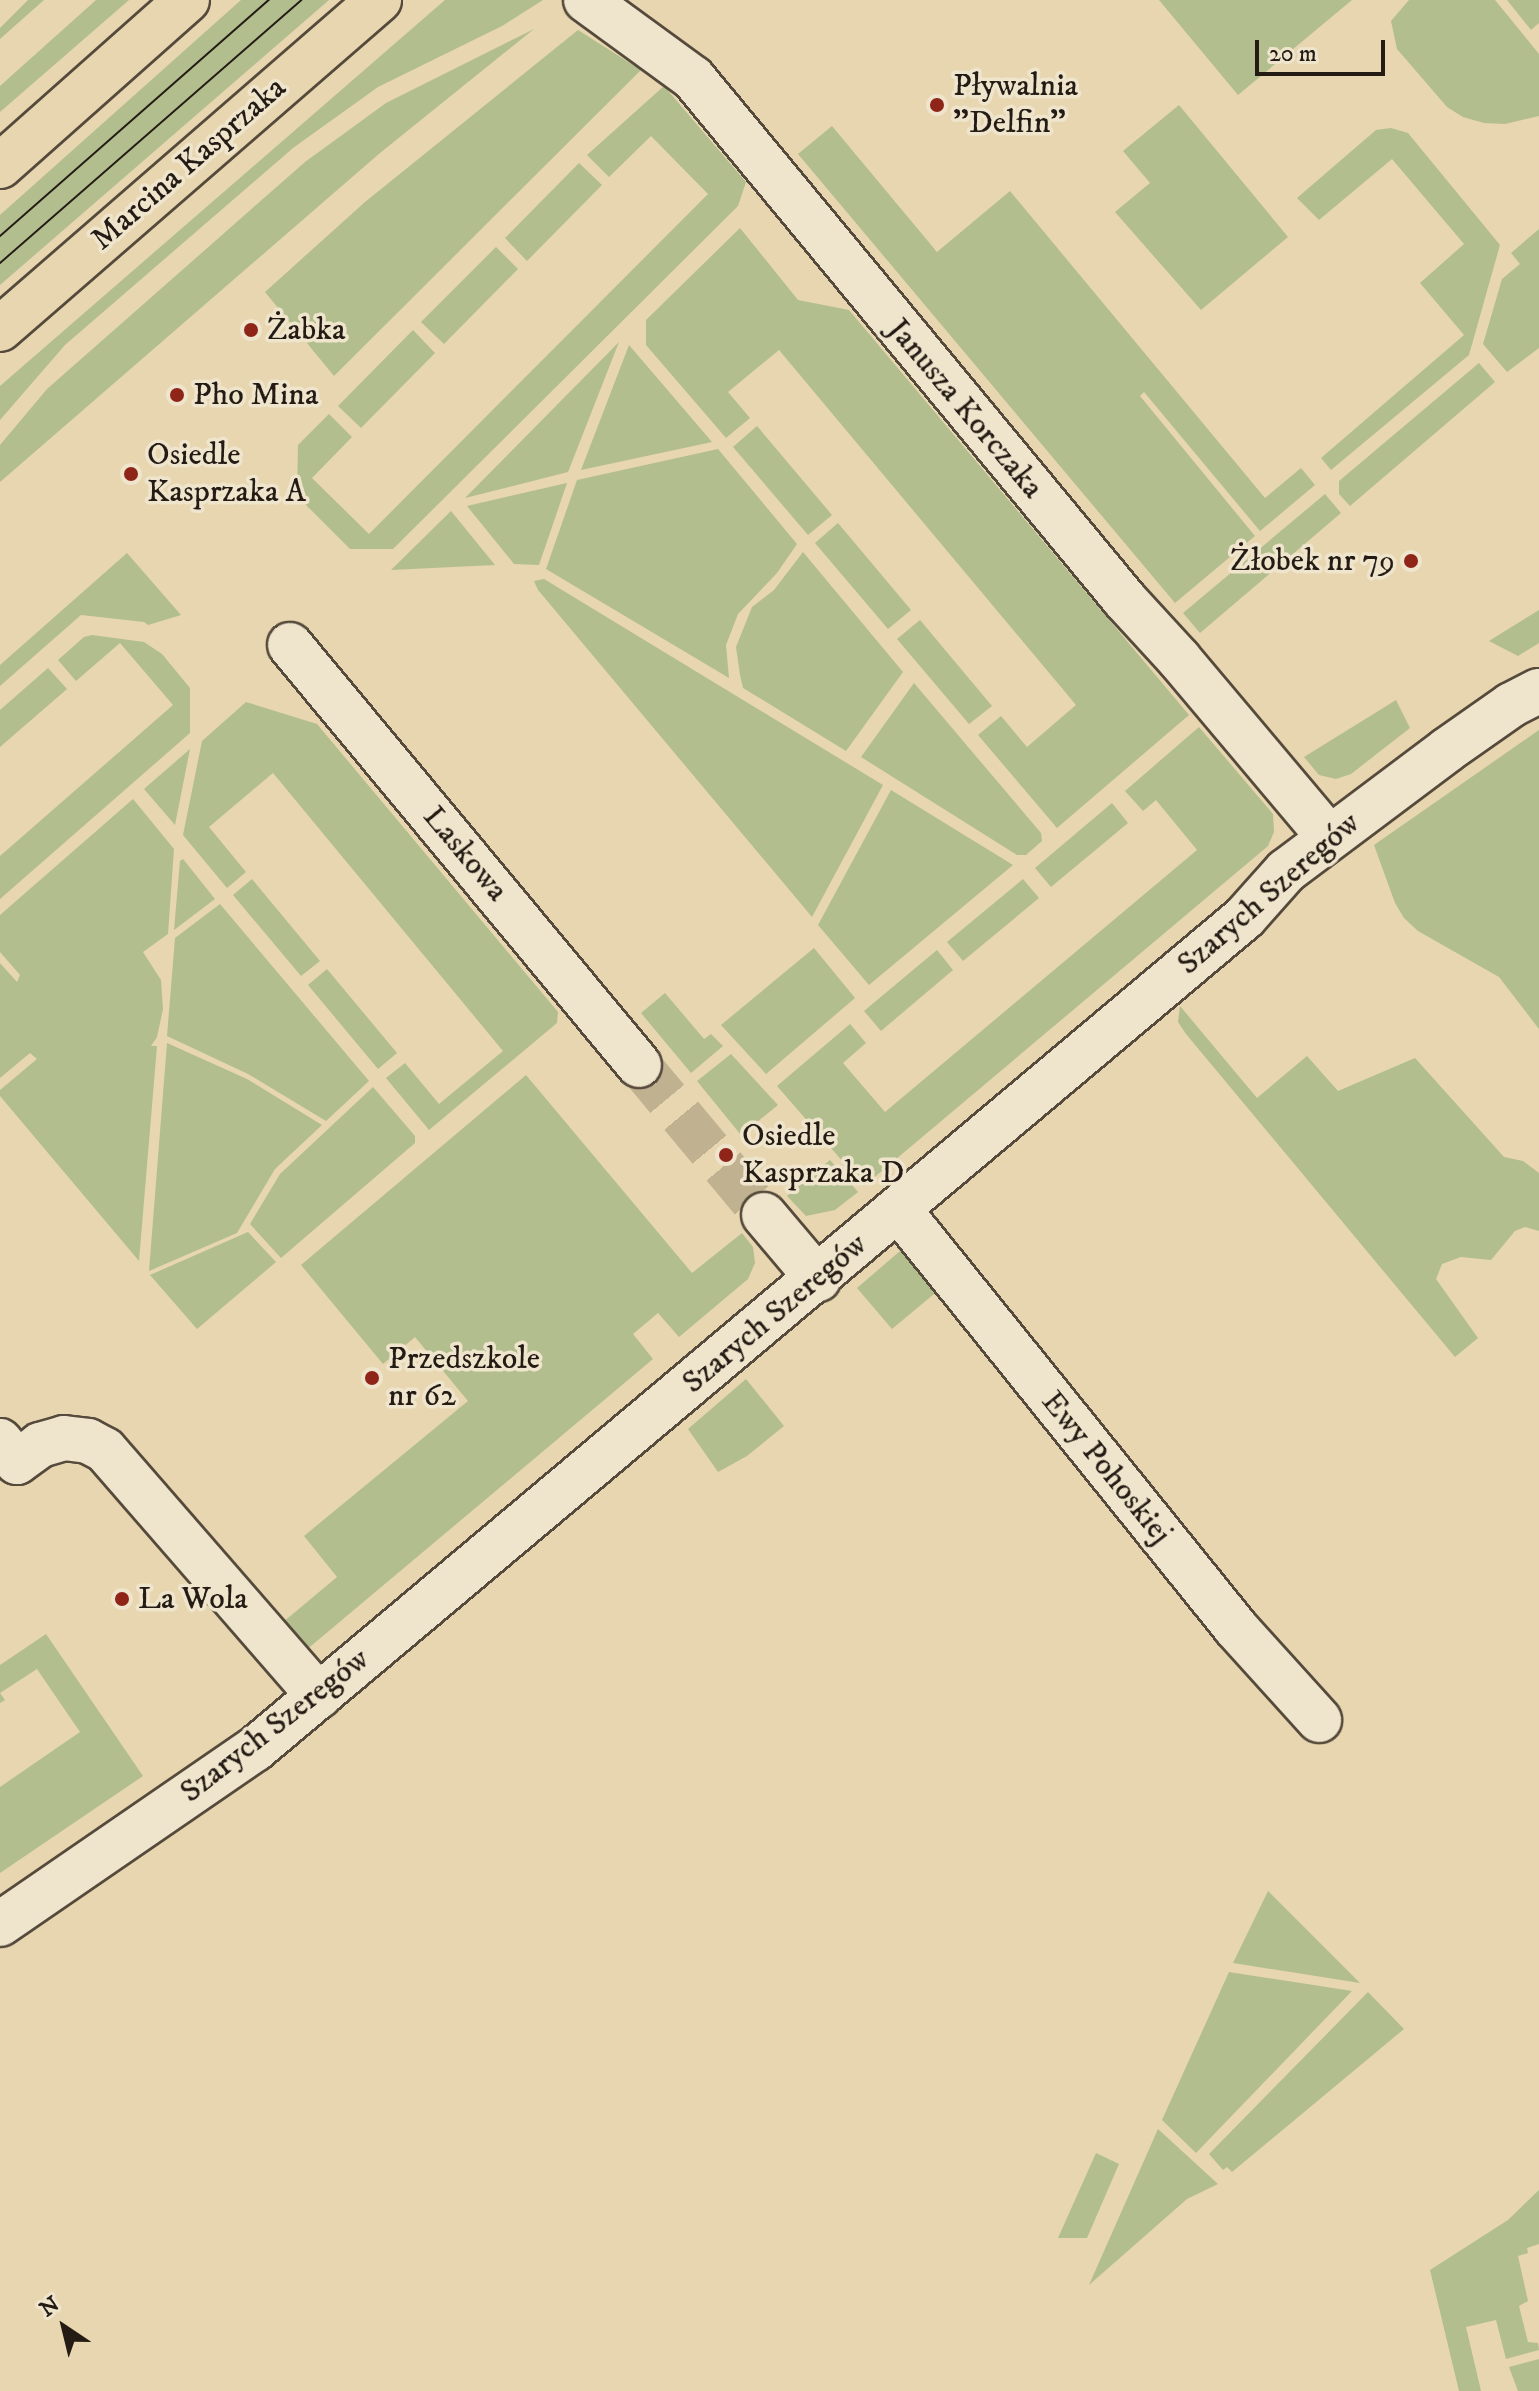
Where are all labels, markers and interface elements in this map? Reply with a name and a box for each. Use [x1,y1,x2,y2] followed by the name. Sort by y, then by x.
[1259,24,1389,74] scale bar
[1269,39,1317,69] text: 20 m
[953,68,1078,143] place label: Pływalnia "Delfin"
[84,69,294,259] street label: Marcina Kasprzaka
[928,96,946,114] marker: Pływalnia "Delfin"
[267,311,345,349] place label: Żabka
[879,311,1051,507] street label: Janusza Korczaka
[242,321,260,339] marker: Żabka
[193,376,318,414] place label: Pho Mina
[168,386,186,404] marker: Pho Mina
[147,437,306,512] place label: Osiedle Kasprzaka A
[122,465,140,483] marker: Osiedle Kasprzaka A
[1230,542,1395,580] place label: Żłobek nr 79
[1402,552,1420,570] marker: Żłobek nr 79
[414,799,516,909] street label: Laskowa
[1170,804,1368,984] street label: Szarych Szeregów
[742,1118,904,1193] place label: Osiedle Kasprzaka D
[717,1146,735,1164] marker: Osiedle Kasprzaka D
[675,1226,875,1402] street label: Szarych Szeregów
[388,1341,540,1416] place label: Przedszkole nr 62
[363,1369,381,1387] marker: Przedszkole nr 62
[1033,1384,1179,1552] street label: Ewy Pohoskiej
[138,1580,248,1618] place label: La Wola
[113,1590,131,1608] marker: La Wola
[173,1640,377,1812] street label: Szarych Szeregów
[24,2287,104,2367] north arrow
[35,2291,65,2323] text: N

